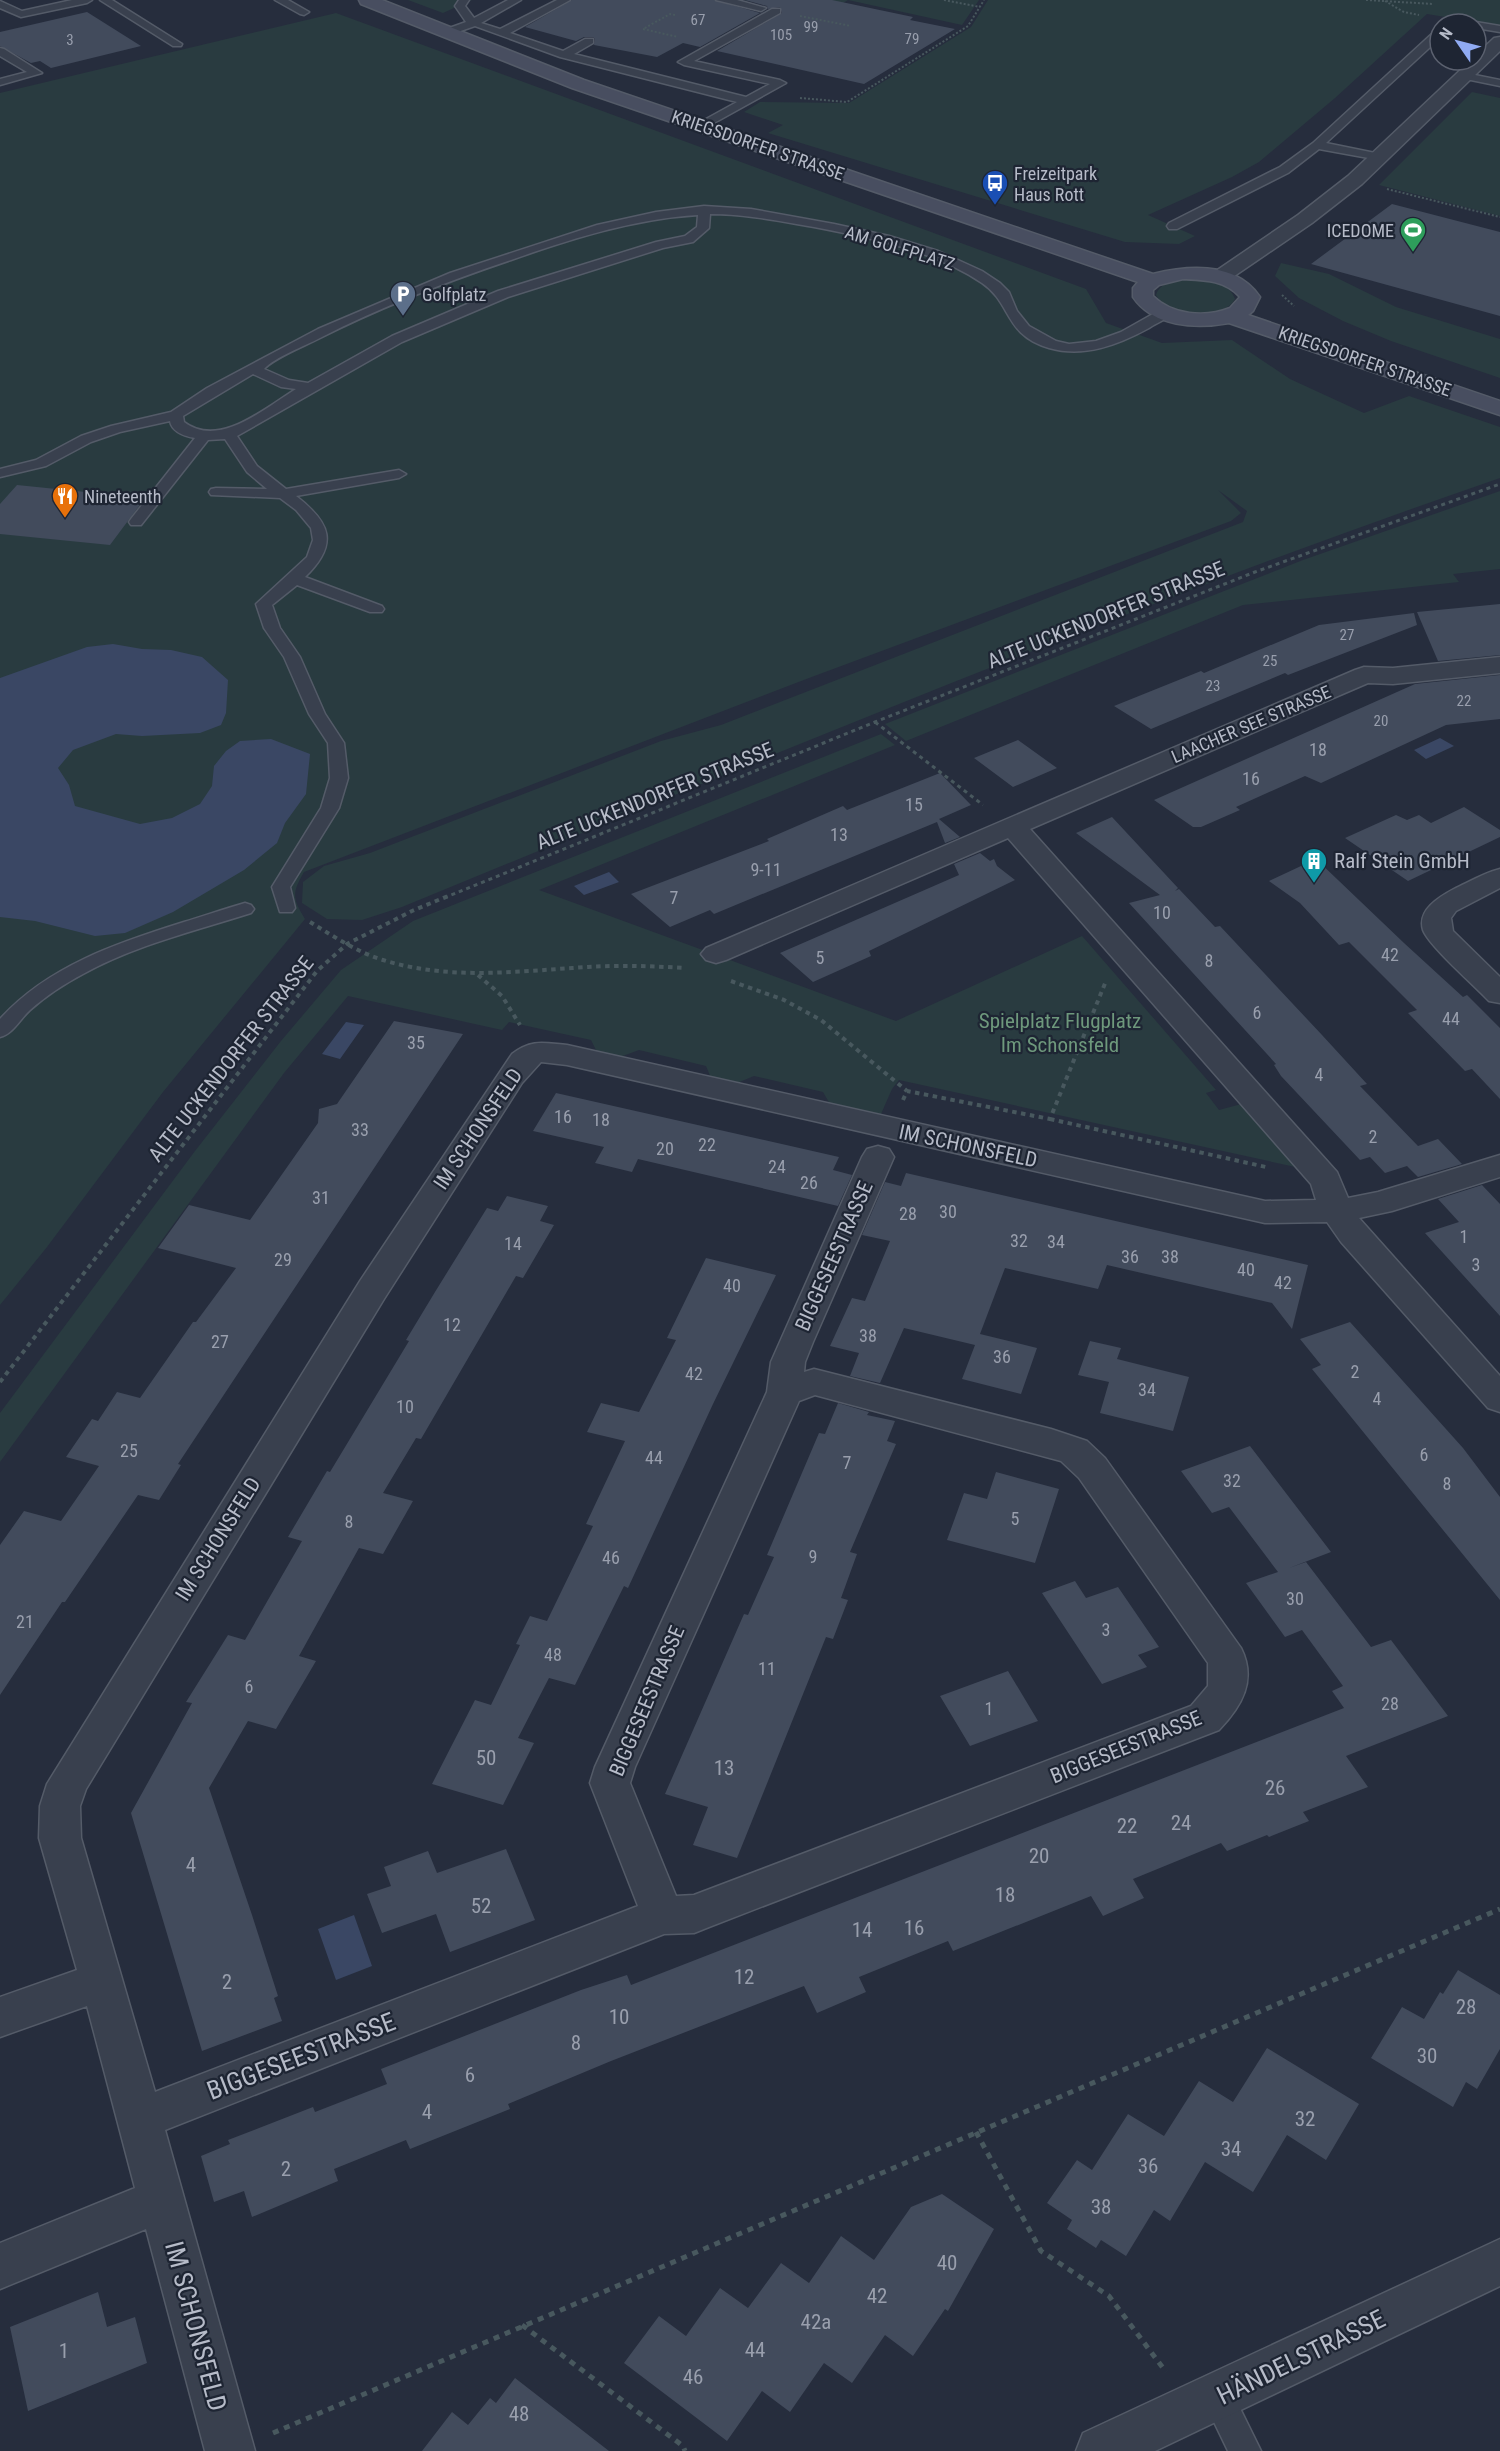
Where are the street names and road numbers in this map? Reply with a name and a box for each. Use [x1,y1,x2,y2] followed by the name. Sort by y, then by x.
[669,106,847,184] street label: KRIEGSDORFER STRASSE
[843,221,957,275] street label: AM GOLFPLATZ
[1276,322,1454,400] street label: KRIEGSDORFER STRASSE
[984,556,1228,674] street label: ALTE UCKENDORFER STRASSE
[1168,681,1334,767] street label: LAACHER SEE STRASSE
[533,737,777,855] street label: ALTE UCKENDORFER STRASSE
[143,952,319,1166] street label: ALTE UCKENDORFER STRASSE
[429,1064,527,1194] street label: IM SCHONSFELD
[897,1120,1039,1172] street label: IM SCHONSFELD
[790,1178,878,1334] street label: BIGGESEESTRASSE
[171,1473,265,1605] street label: IM SCHONSFELD
[604,1622,690,1780] street label: BIGGESEESTRASSE
[1047,1706,1205,1788] street label: BIGGESEESTRASSE
[203,2006,399,2106] street label: BIGGESEESTRASSE
[159,2238,233,2414] street label: IM SCHONSFELD
[1212,2303,1390,2411] street label: HÄNDELSTRASSE

